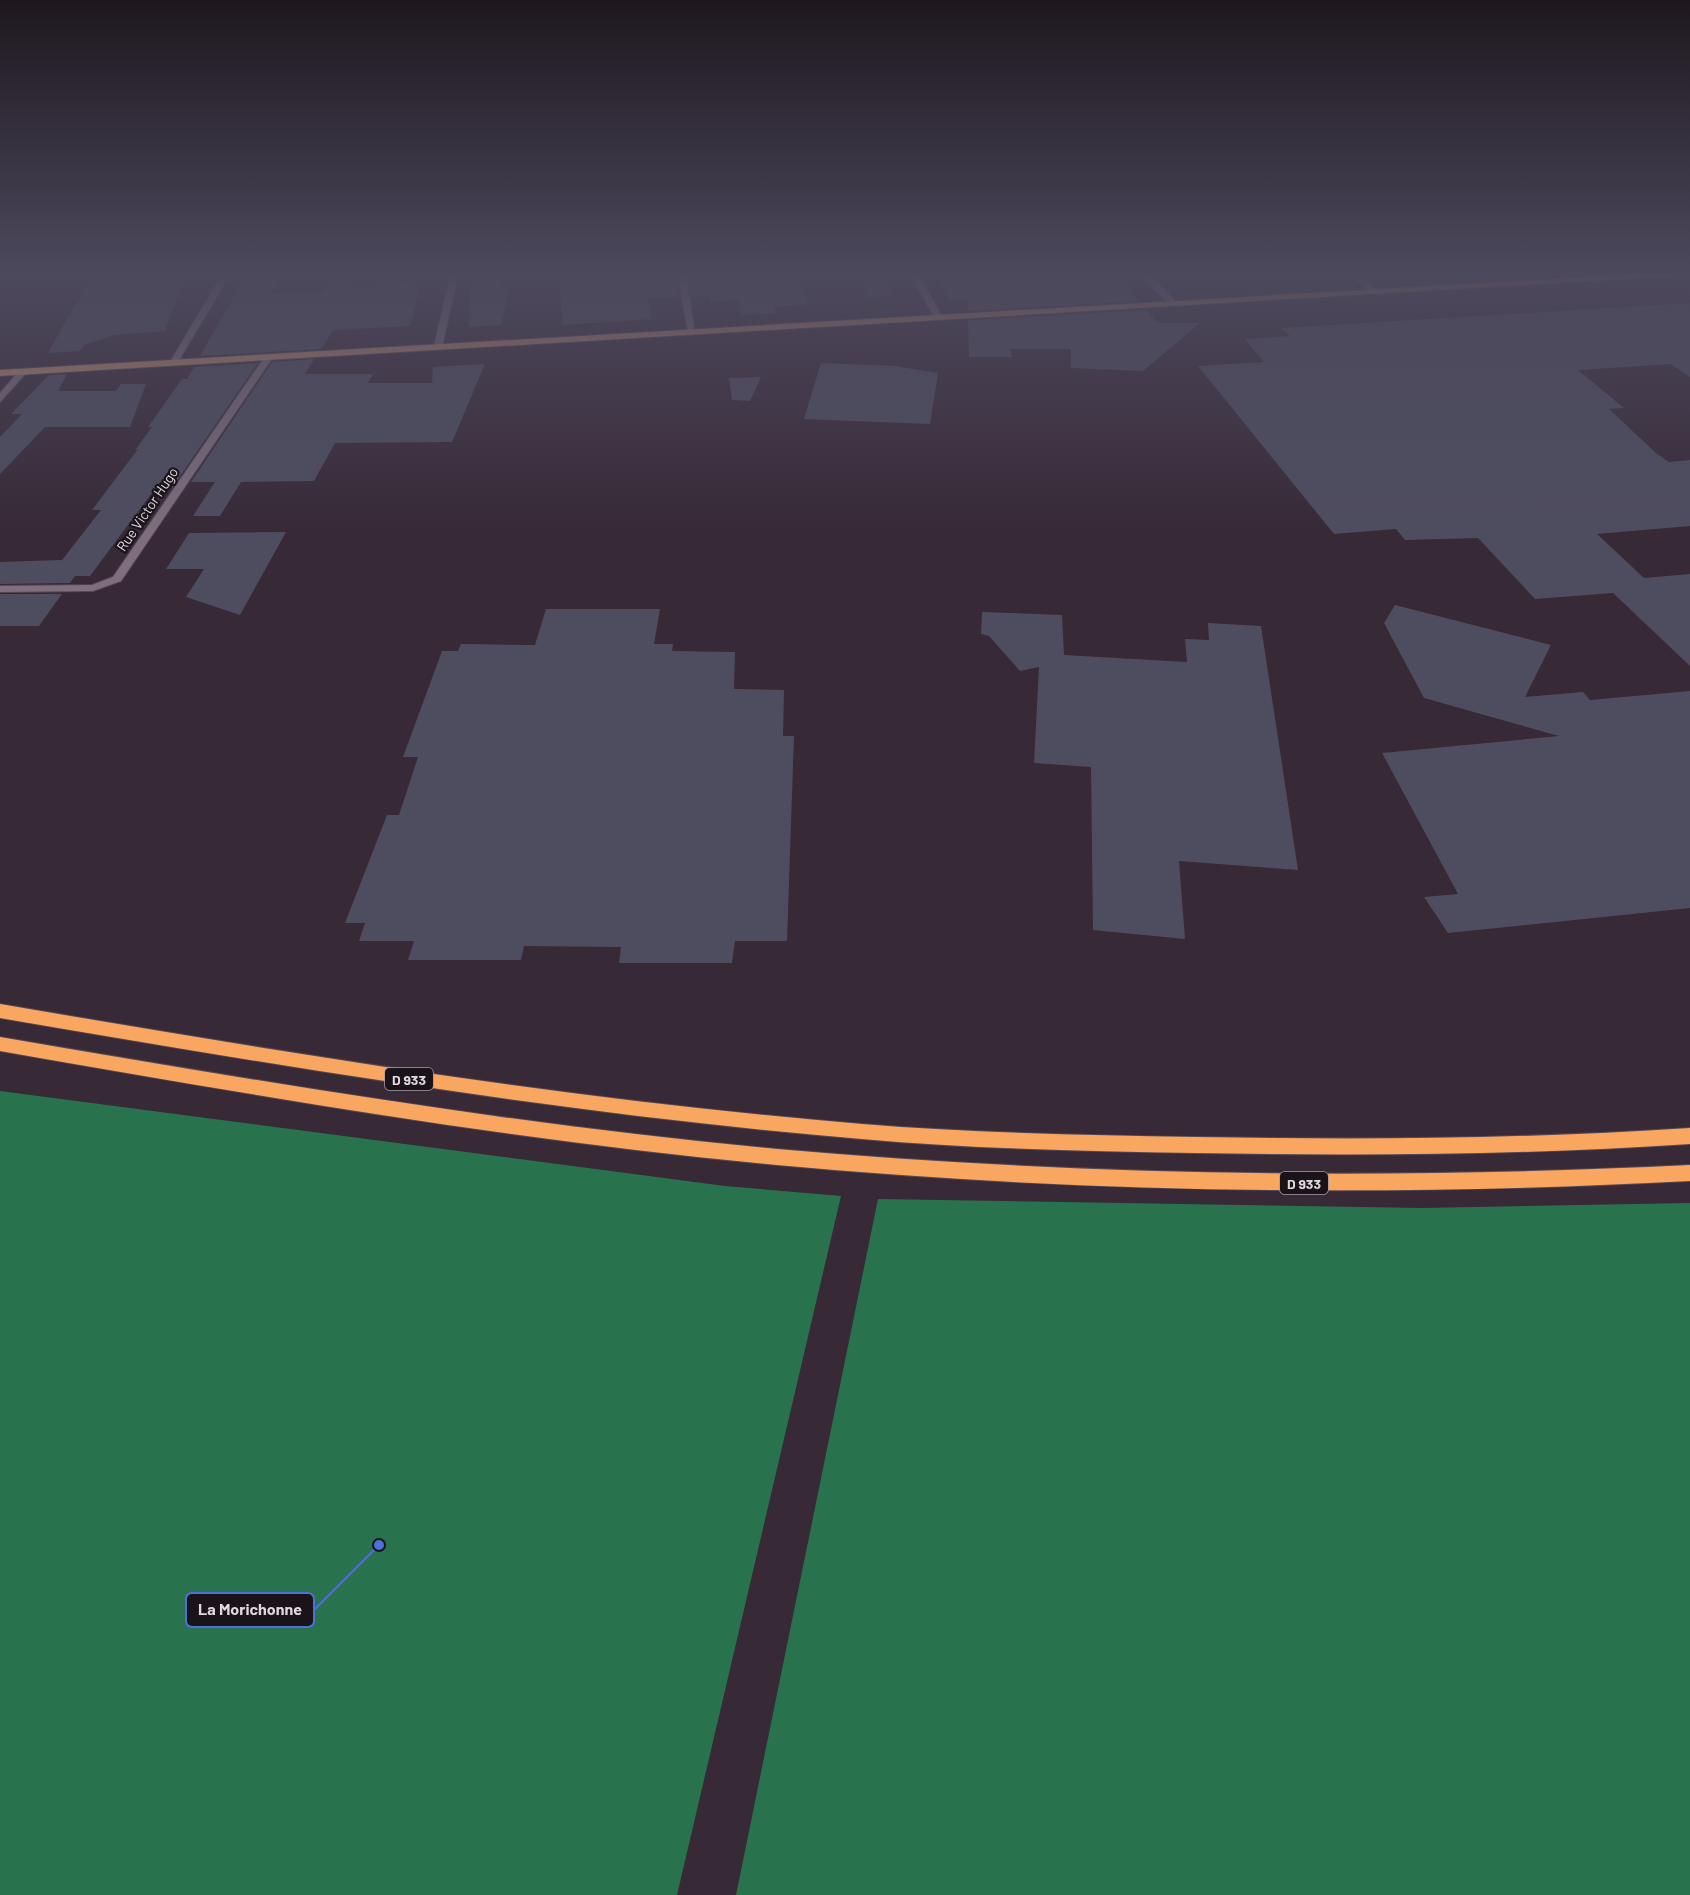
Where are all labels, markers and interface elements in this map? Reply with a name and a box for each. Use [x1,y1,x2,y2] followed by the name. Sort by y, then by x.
[113,464,181,554] street label: Rue Victor Hugo
[385,1068,433,1090] road number: D 933
[1280,1172,1328,1194] road number: D 933
[186,1593,314,1627] callout: La Morichonne
[198,1599,302,1618] text: La Morichonne

